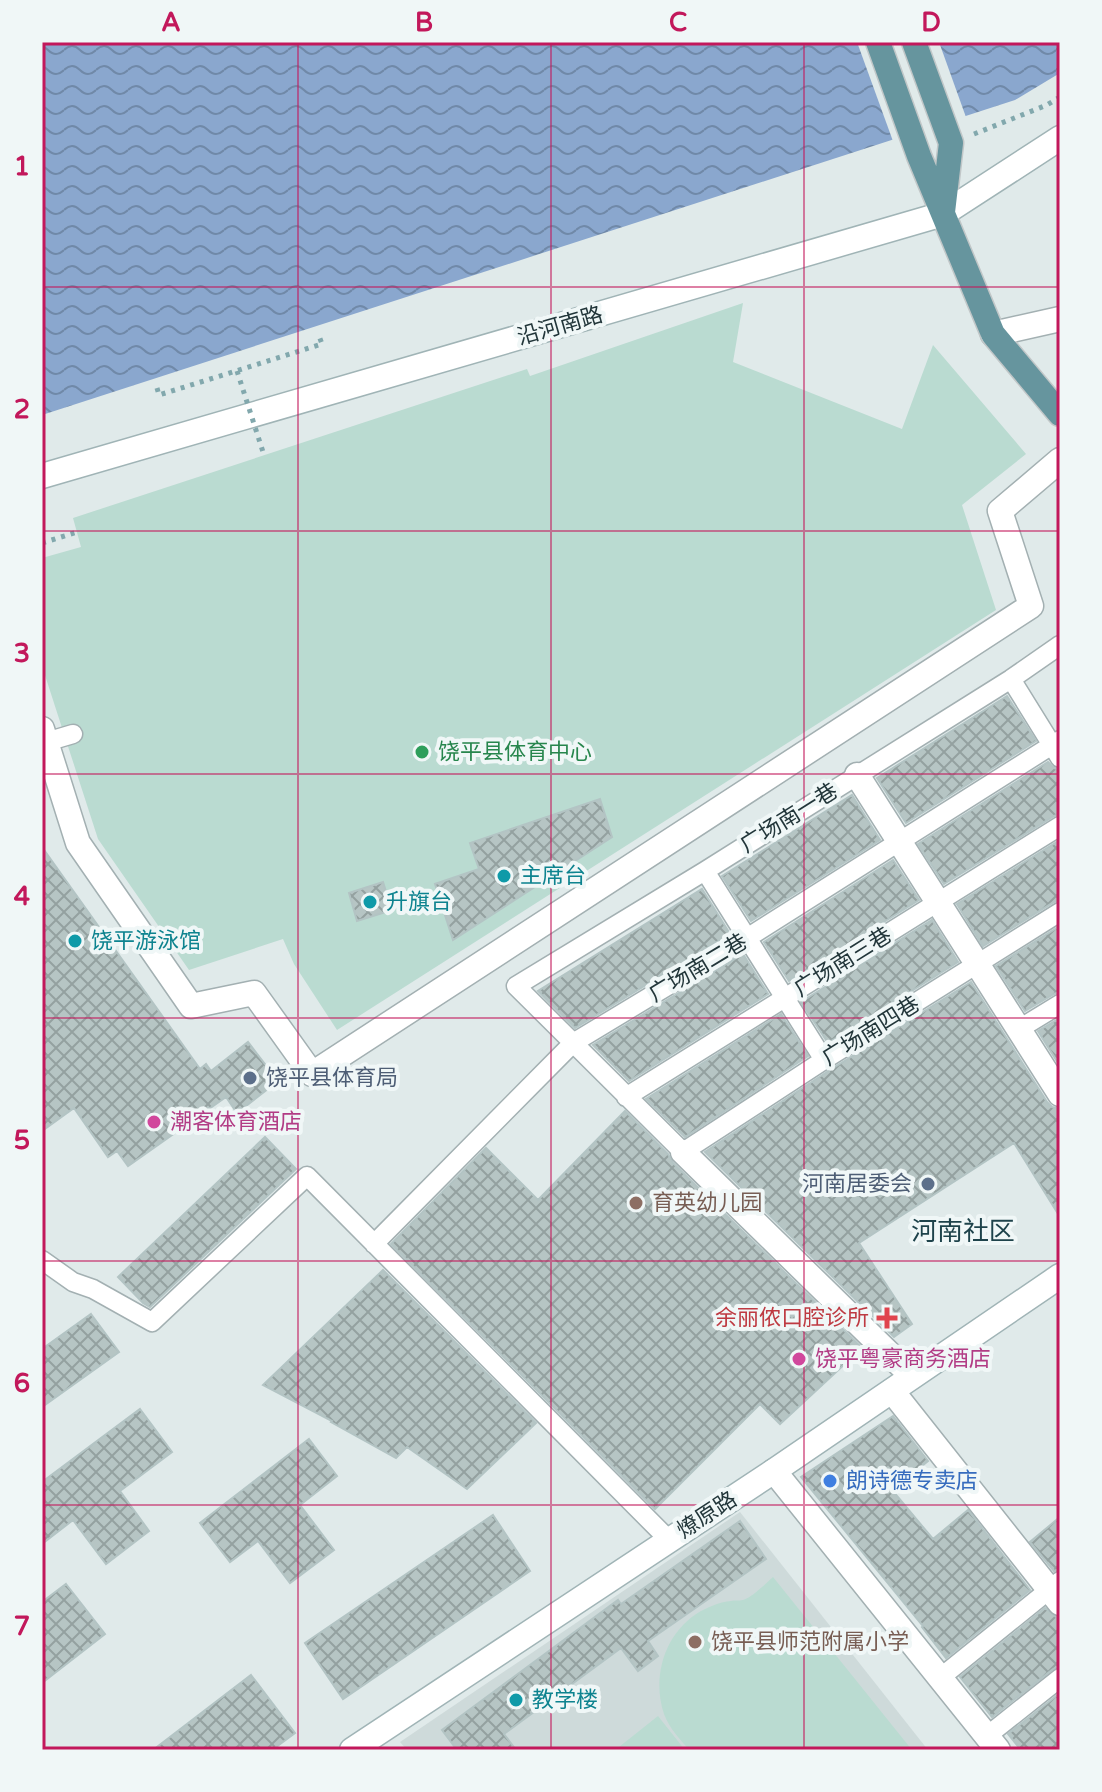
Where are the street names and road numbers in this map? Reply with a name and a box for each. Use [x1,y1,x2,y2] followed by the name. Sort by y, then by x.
[514,301,606,351] street label: 沿河南路
[735,778,843,858] street label: 广场南一巷
[789,922,897,1002] street label: 广场南三巷
[644,929,752,1007] street label: 广场南二巷
[817,991,925,1071] street label: 广场南四巷
[672,1486,742,1544] street label: 燎原路

